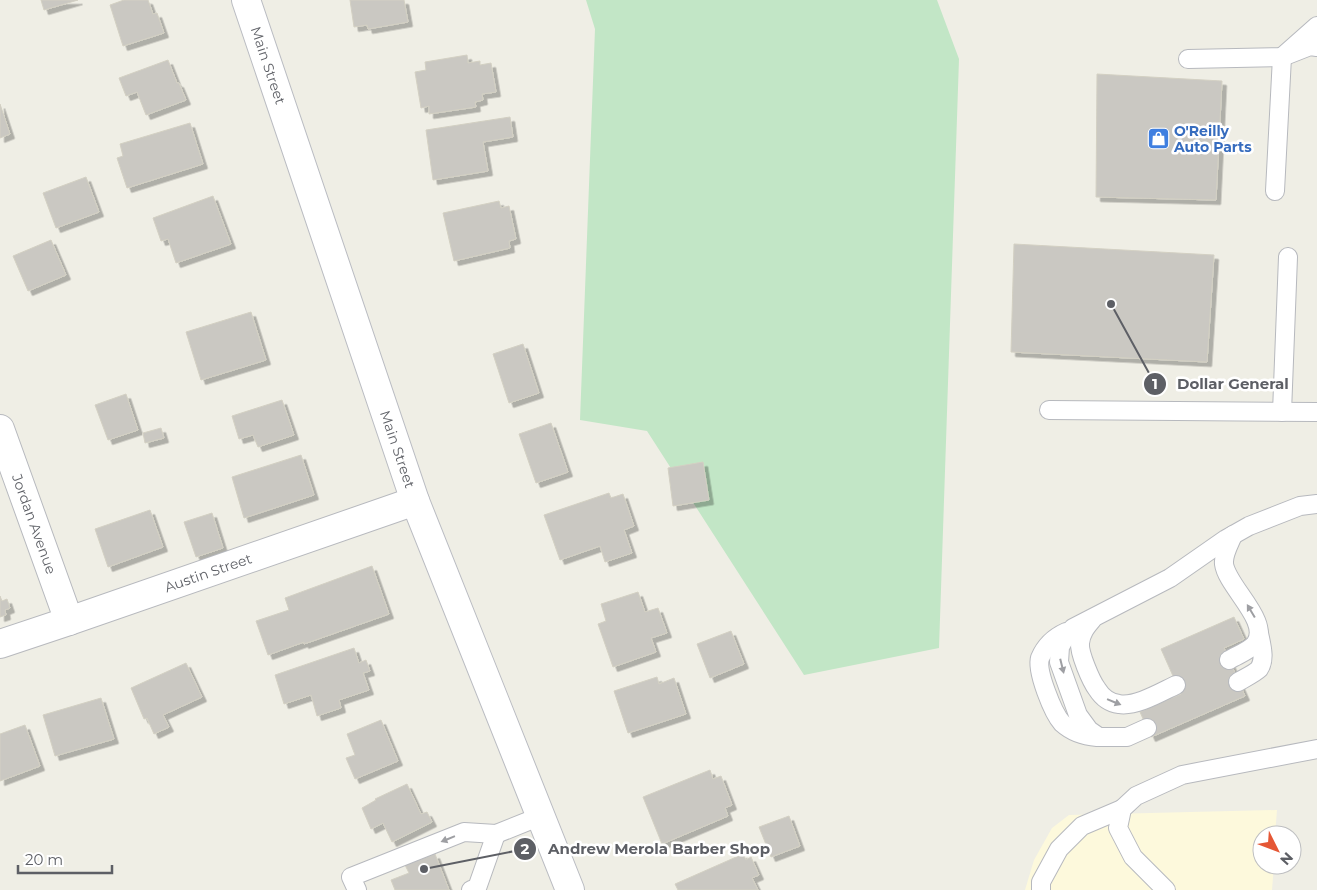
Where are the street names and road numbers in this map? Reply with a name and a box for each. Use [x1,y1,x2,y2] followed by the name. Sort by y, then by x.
[247,24,290,107] street label: Main Street
[376,408,419,491] street label: Main Street
[8,471,60,577] street label: Jordan Avenue
[162,549,254,596] street label: Austin Street

